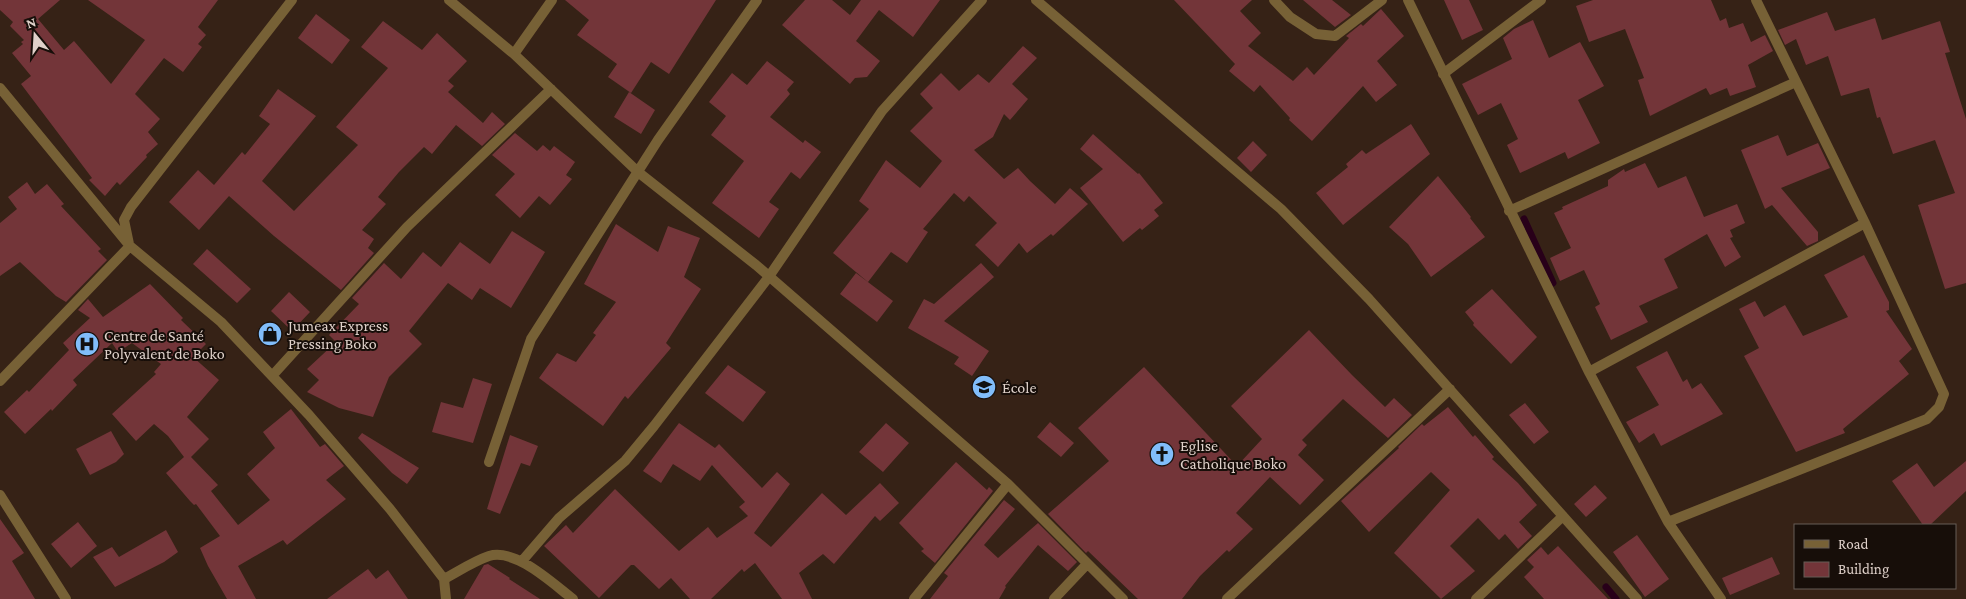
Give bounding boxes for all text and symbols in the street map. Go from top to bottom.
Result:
north arrow [10,10,60,60]
text: N [24,13,38,32]
place label: Jumeax Express Pressing Boko [286,317,388,353]
shop icon: Jumeax Express Pressing Boko [257,321,283,347]
place label: Centre de Santé Polyvalent de Boko [104,327,225,363]
hospital icon: Centre de Santé Polyvalent de Boko [74,331,100,357]
school or university icon: École [971,374,997,400]
place label: École [1002,379,1036,396]
place label: Eglise Catholique Boko [1180,437,1286,473]
church icon: Eglise Catholique Boko [1149,441,1175,467]
legend [1794,524,1956,589]
text: Road [1838,536,1869,552]
text: Building [1838,561,1889,578]

